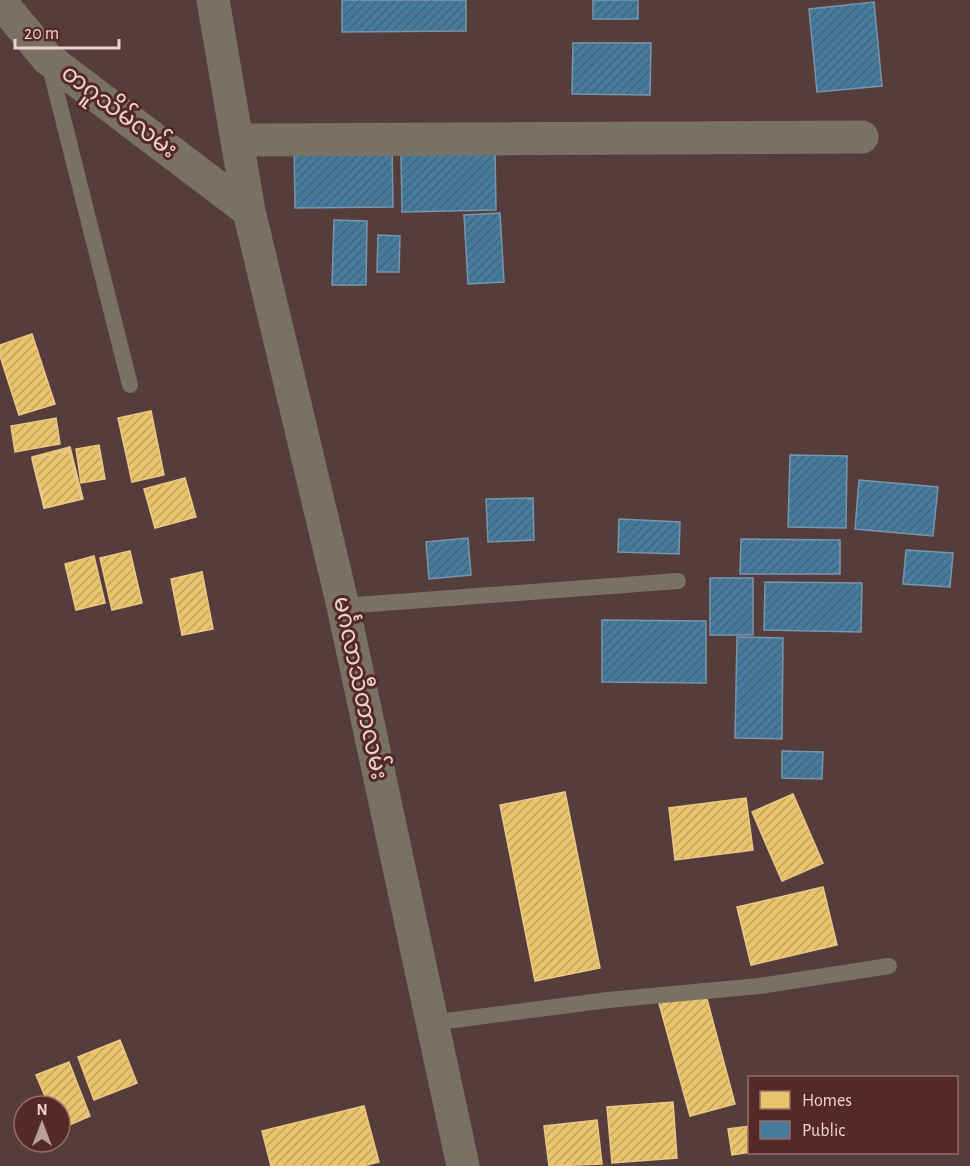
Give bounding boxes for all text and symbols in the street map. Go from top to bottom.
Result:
scale bar [15,12,118,50]
text: 20 m [24,25,59,43]
street label: တဂူသိမ်လမ်း [53,57,184,168]
street label: မင်္ဂလာသီတာလမ်း [329,593,396,782]
legend [748,1076,958,1154]
text: Homes [802,1092,852,1110]
north arrow [12,1094,72,1154]
text: N [36,1102,48,1118]
text: Public [802,1122,845,1140]

